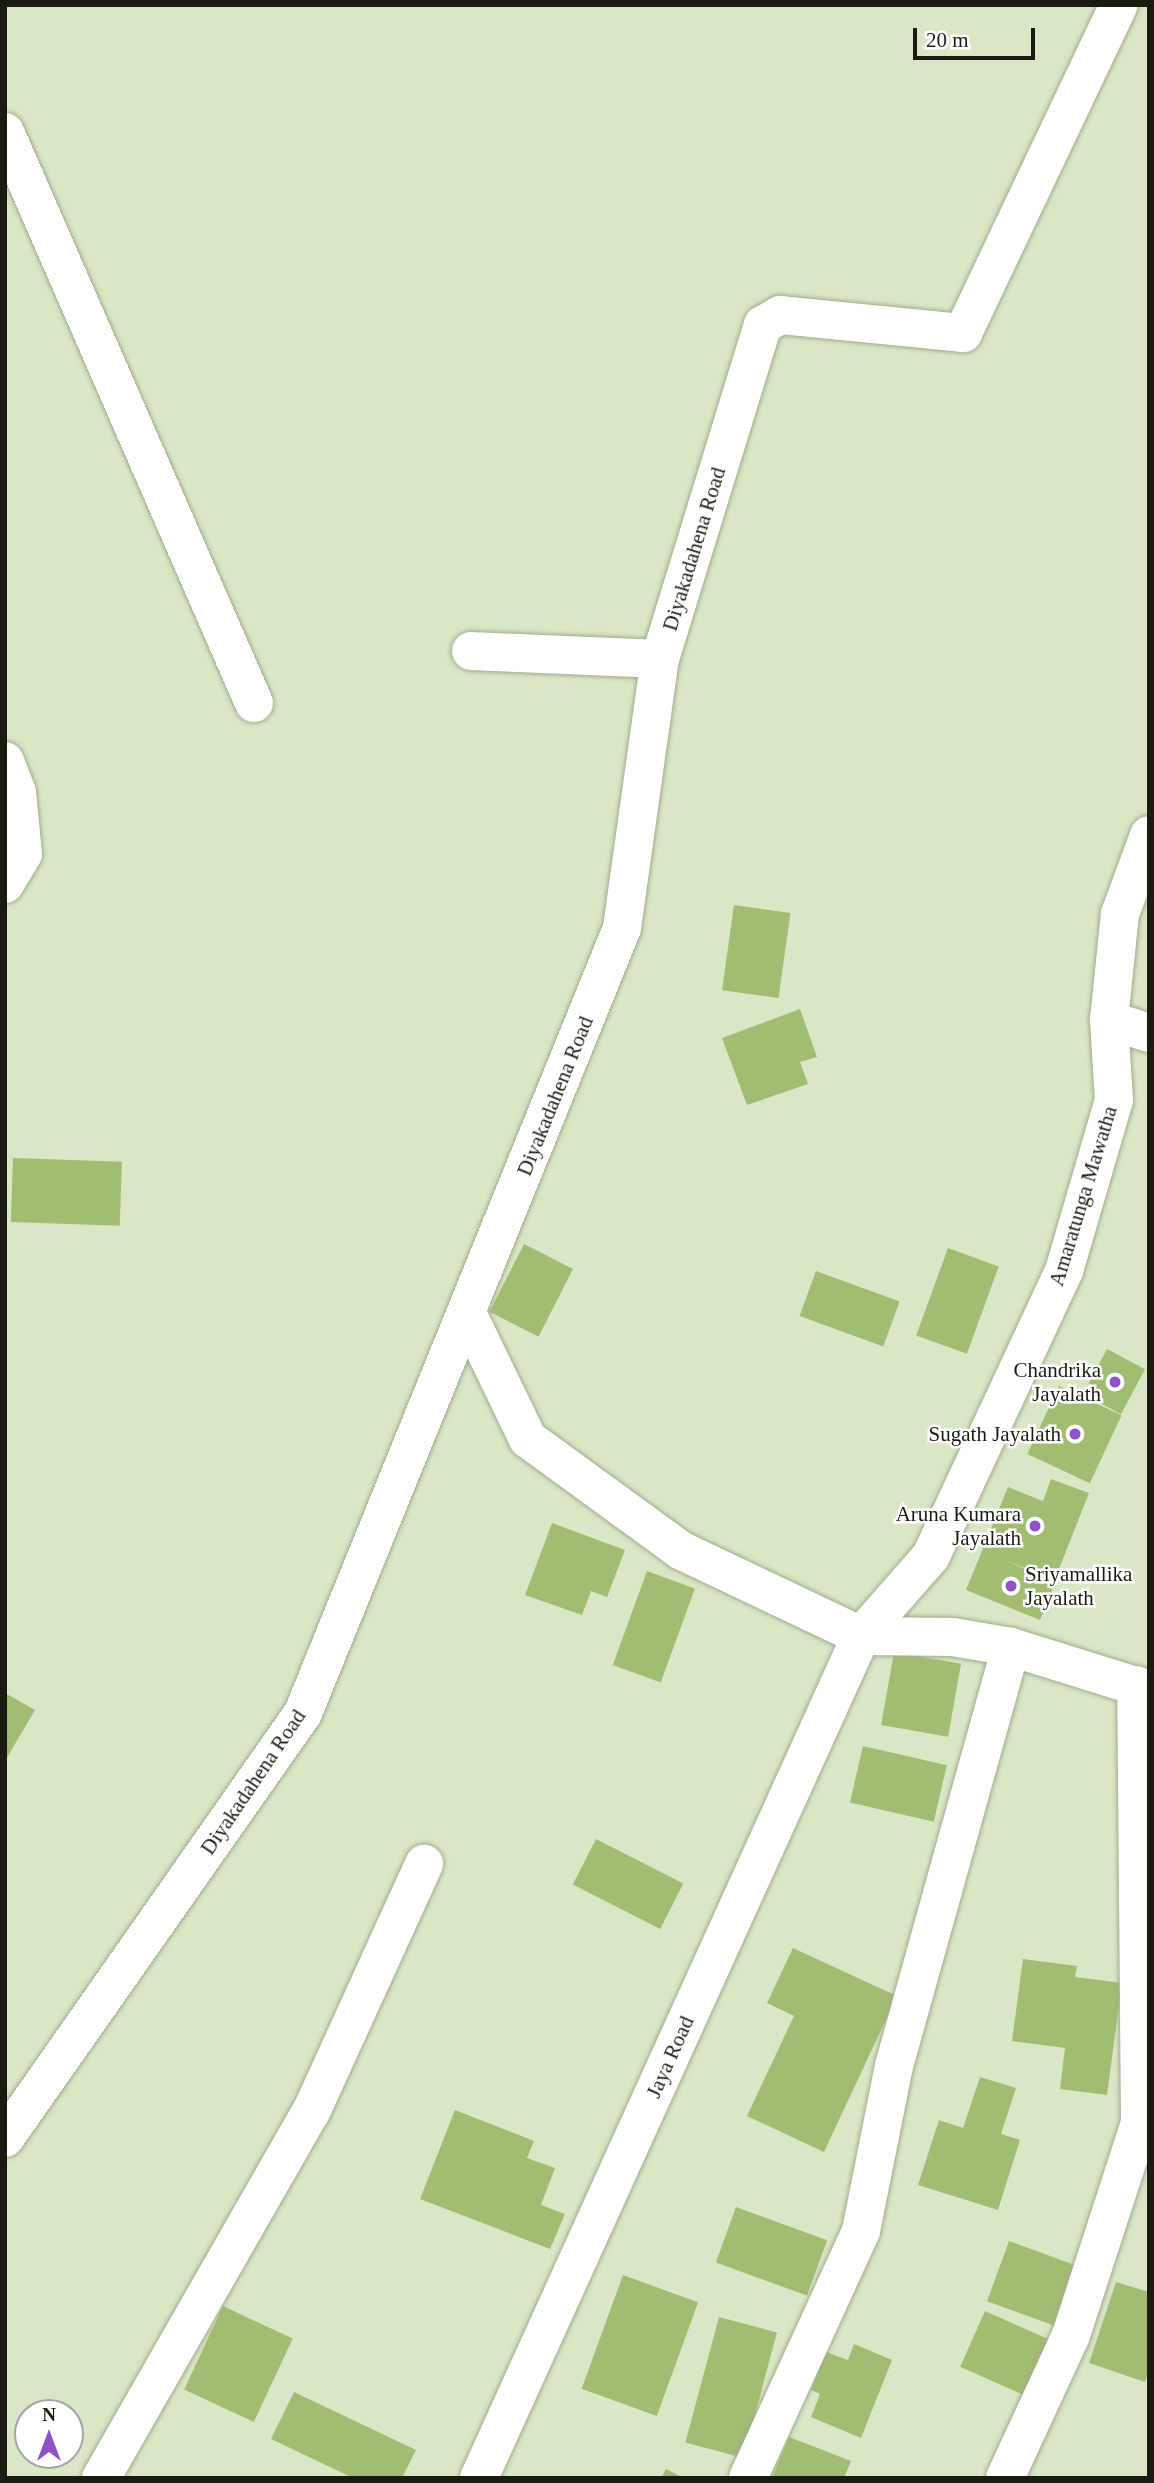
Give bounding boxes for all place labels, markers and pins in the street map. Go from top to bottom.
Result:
place label: Chandrika Jayalath [1014,1357,1101,1407]
marker: Chandrika Jayalath [1107,1374,1123,1390]
place label: Sugath Jayalath [929,1421,1061,1447]
marker: Sugath Jayalath [1067,1426,1083,1442]
place label: Aruna Kumara Jayalath [896,1501,1021,1551]
marker: Aruna Kumara Jayalath [1027,1518,1043,1534]
place label: Sriyamallika Jayalath [1025,1561,1132,1611]
marker: Sriyamallika Jayalath [1003,1578,1019,1594]

